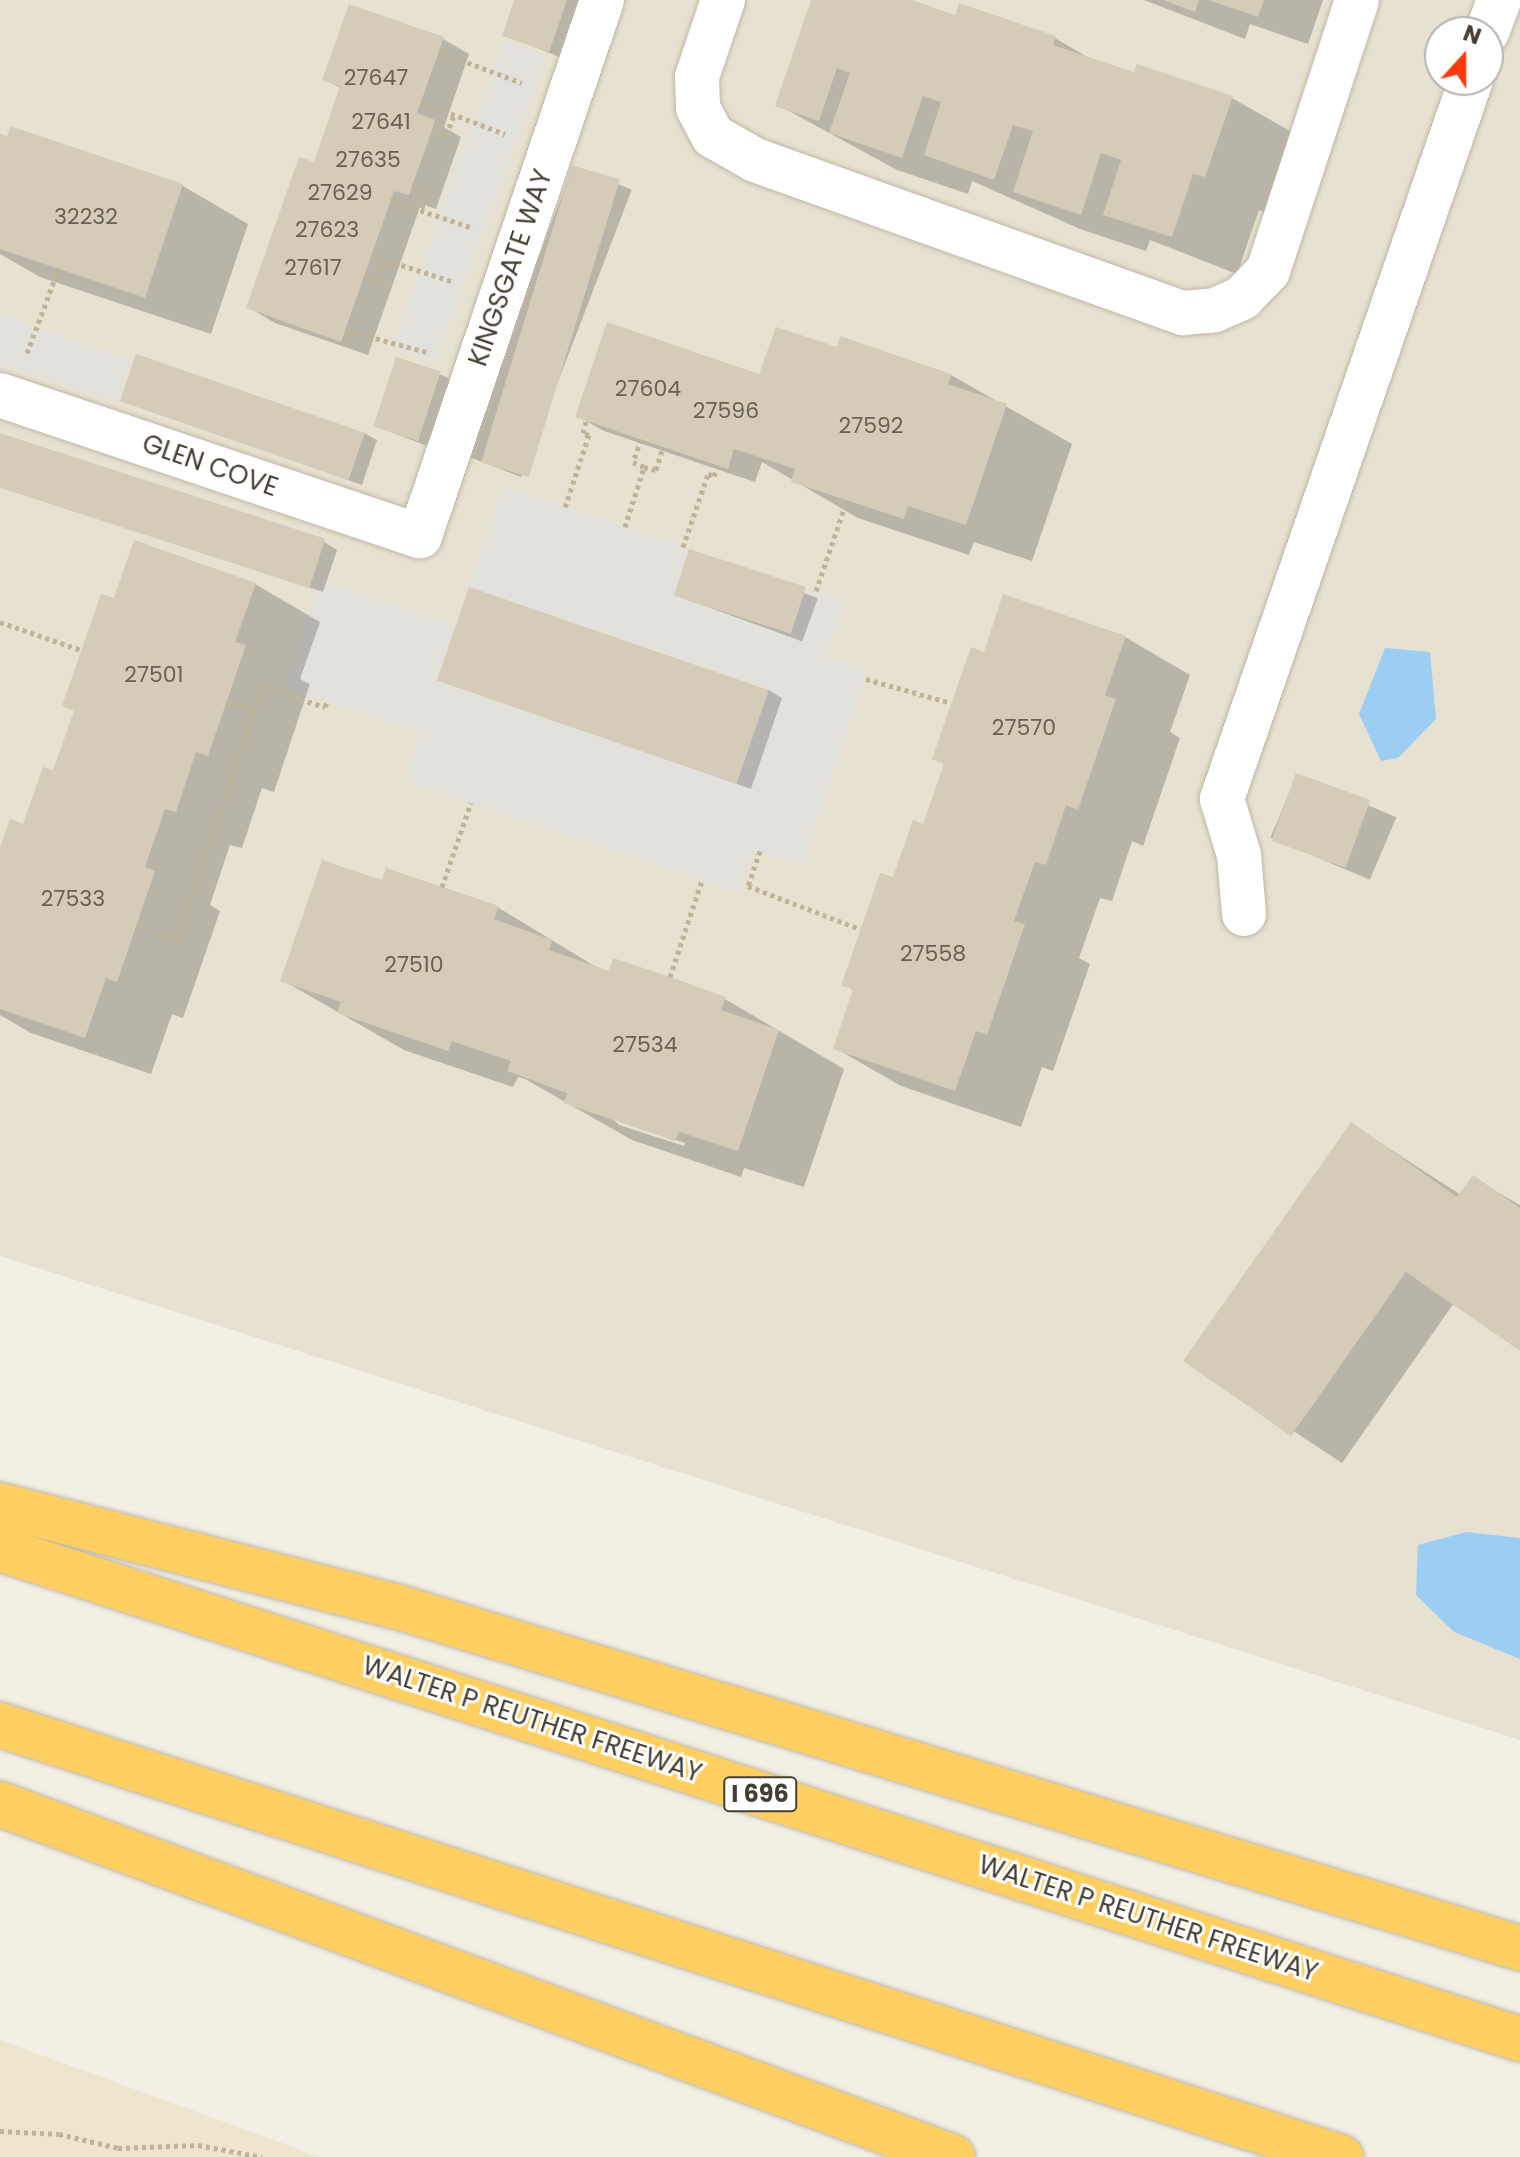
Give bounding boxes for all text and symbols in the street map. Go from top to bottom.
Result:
north arrow [1424,16,1504,96]
text: N [1459,18,1485,52]
house number: 27647 [344,65,408,91]
house number: 27641 [351,109,411,135]
house number: 27635 [335,147,401,173]
street label: KINGSGATE WAY [463,166,559,370]
house number: 27629 [307,180,373,206]
house number: 32232 [54,204,118,230]
house number: 27623 [295,217,359,243]
house number: 27617 [284,255,342,281]
house number: 27604 [615,376,681,402]
house number: 27596 [693,398,759,424]
house number: 27592 [839,413,903,439]
street label: GLEN COVE [138,428,282,504]
house number: 27501 [124,662,184,688]
house number: 27570 [992,715,1056,741]
house number: 27533 [41,886,105,912]
house number: 27558 [900,941,966,967]
house number: 27510 [384,952,444,978]
house number: 27534 [612,1032,678,1058]
street label: WALTER P REUTHER FREEWAY [358,1650,706,1790]
road number: I 696 [722,1774,798,1814]
street label: WALTER P REUTHER FREEWAY [974,1849,1322,1989]

